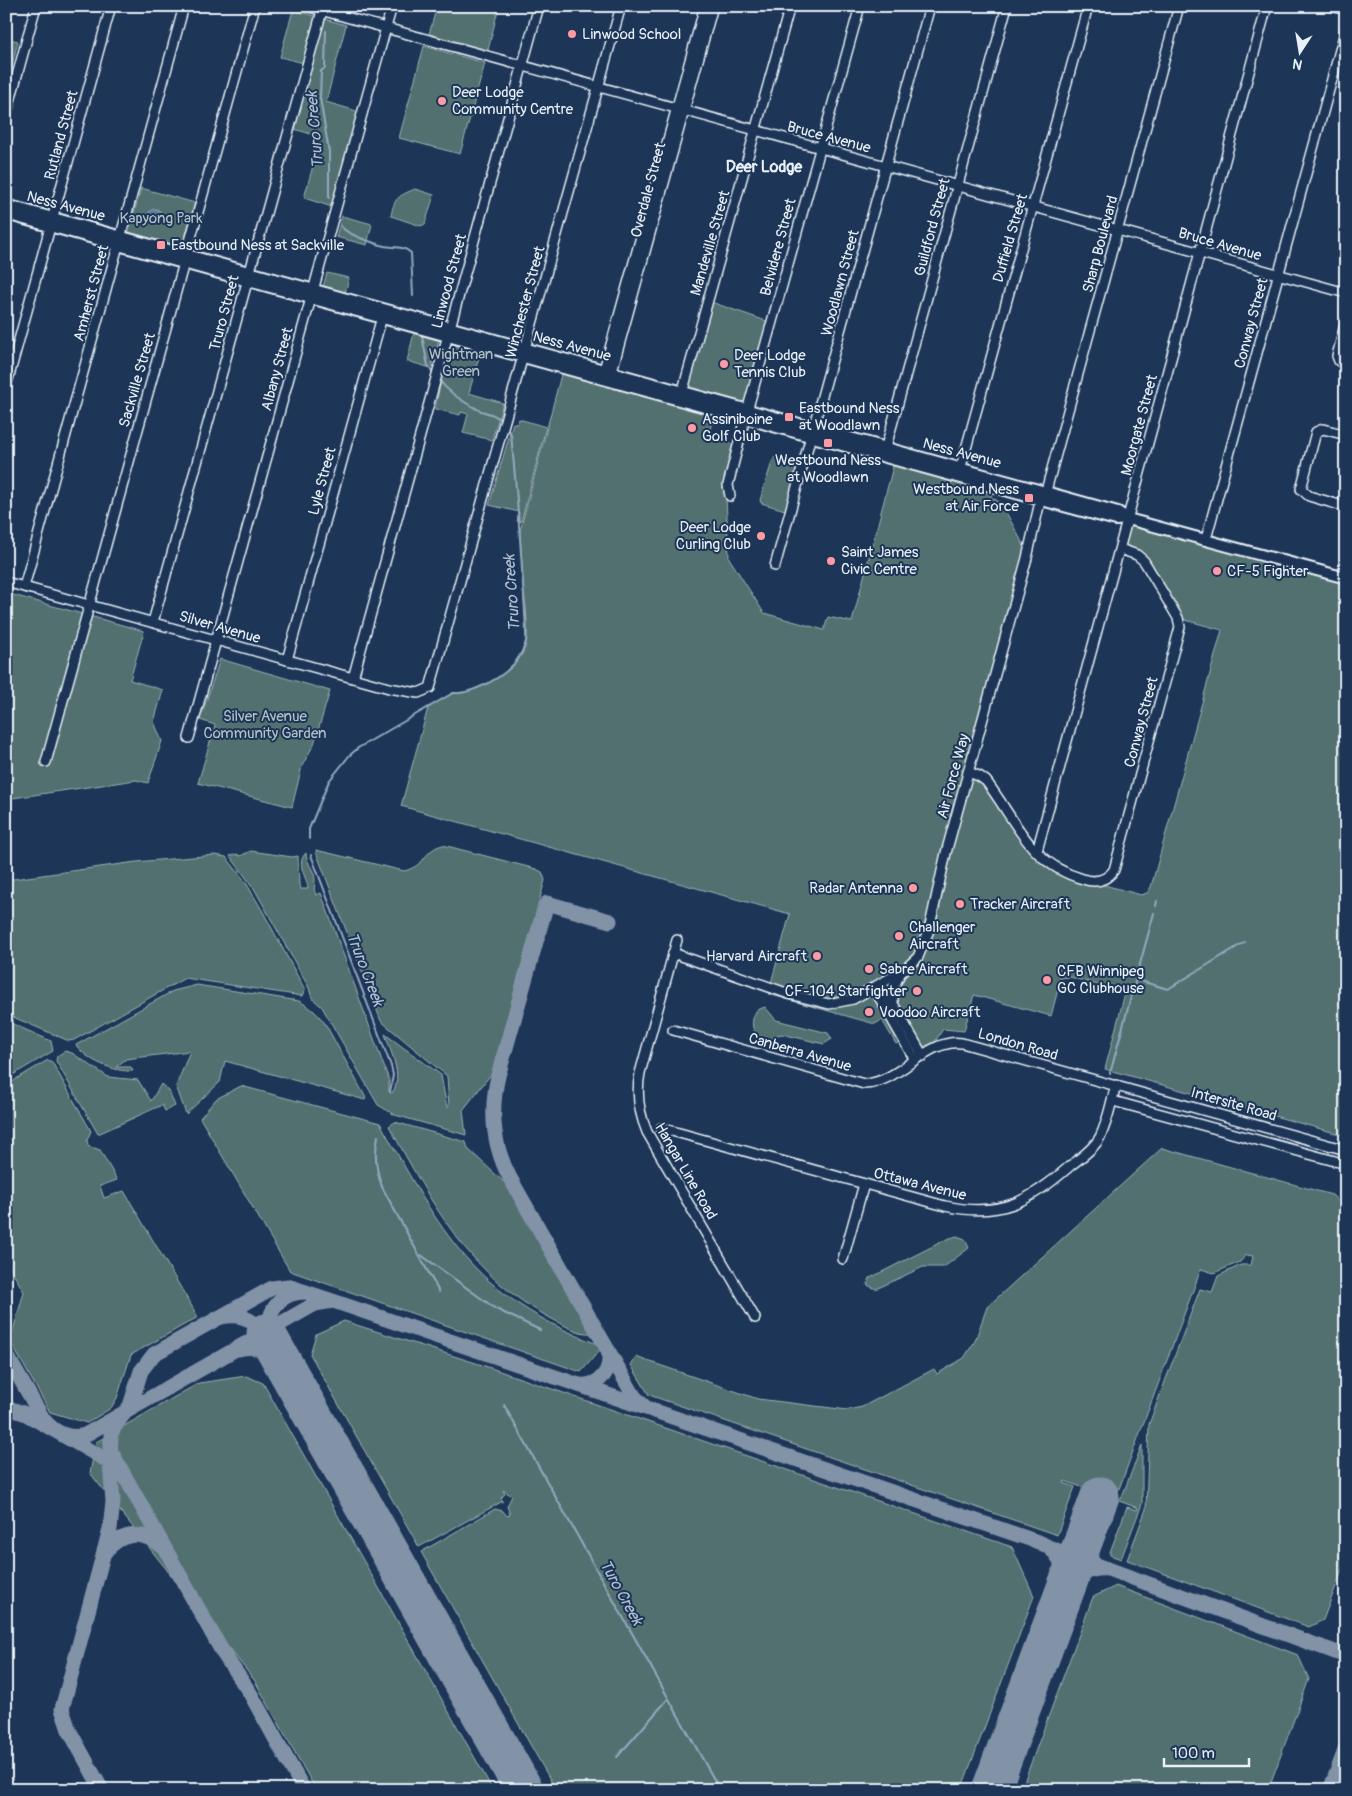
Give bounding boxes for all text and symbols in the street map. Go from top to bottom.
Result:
place label: Linwood School [582,25,681,44]
marker: Linwood School [566,28,578,40]
north arrow [1274,28,1324,78]
text: N [1291,55,1304,74]
place label: Deer Lodge Community Centre [452,83,574,119]
street label: Rutland Street [40,87,83,182]
water label: Truro Creek [302,89,328,169]
marker: Deer Lodge Community Centre [436,95,448,107]
street label: Bruce Avenue [785,117,873,158]
street label: Overdale Street [627,139,671,240]
district label: Deer Lodge [726,157,803,177]
street label: Guildford Street [910,175,955,278]
street label: Ness Avenue [25,187,108,226]
street label: Mandeville Street [686,187,735,298]
street label: Duffield Street [989,191,1032,285]
street label: Sharp Boulevard [1078,194,1123,295]
street label: Belvidere Street [756,195,801,298]
park label: Kapyong Park [120,209,203,228]
street label: Bruce Avenue [1176,224,1264,266]
street label: Woodlawn Street [817,227,864,338]
street label: Linwood Street [428,231,471,330]
place label: Eastbound Ness at Sackville [171,236,345,255]
marker: Eastbound Ness at Sackville [155,239,167,251]
street label: Amherst Street [69,242,114,344]
street label: Winchester Street [501,243,550,360]
street label: Truro Street [205,272,244,353]
street label: Conway Street [1230,275,1273,371]
street label: Albany Street [257,324,298,413]
street label: Ness Avenue [531,327,614,366]
street label: Sackville Street [115,330,160,430]
park label: Wightman Green [429,345,493,381]
place label: Deer Lodge Tennis Club [734,346,806,382]
marker: Deer Lodge Tennis Club [718,358,730,370]
street label: Moorgate Street [1117,372,1162,478]
place label: Eastbound Ness at Woodlawn [799,399,900,435]
place label: Assiniboine Golf Club [702,410,773,446]
marker: Eastbound Ness at Woodlawn [783,411,795,423]
marker: Assiniboine Golf Club [686,422,698,434]
street label: Ness Avenue [921,434,1004,473]
marker: Westbound Ness at Woodlawn [822,437,834,449]
street label: Lyle Street [304,444,341,517]
place label: Westbound Ness at Woodlawn [775,451,881,487]
place label: Westbound Ness at Air Force [913,480,1020,516]
marker: Westbound Ness at Air Force [1023,492,1035,504]
place label: Deer Lodge Curling Club [676,518,752,554]
marker: Deer Lodge Curling Club [755,530,767,542]
place label: Saint James Civic Centre [841,543,919,579]
water label: Truro Creek [499,552,525,632]
marker: Saint James Civic Centre [825,555,837,567]
place label: CF-5 Fighter [1227,562,1309,581]
marker: CF-5 Fighter [1211,565,1223,577]
street label: Silver Avenue [177,607,263,648]
street label: Conway Street [1120,674,1163,770]
park label: Silver Avenue Community Garden [204,707,326,743]
street label: Air Force Way [933,731,974,821]
place label: Radar Antenna [809,879,903,898]
marker: Radar Antenna [907,882,919,894]
place label: Tracker Aircraft [970,895,1071,914]
marker: Tracker Aircraft [954,898,966,910]
place label: Challenger Aircraft [909,918,976,954]
water label: Truro Creek [342,930,389,1010]
marker: Challenger Aircraft [893,930,905,942]
place label: Harvard Aircraft [706,947,808,966]
marker: Harvard Aircraft [811,950,823,962]
place label: Sabre Aircraft [879,960,969,979]
place label: CFB Winnipeg GC Clubhouse [1057,962,1145,998]
marker: Sabre Aircraft [863,963,875,975]
marker: CFB Winnipeg GC Clubhouse [1041,974,1053,986]
place label: CF-104 Starfighter [785,982,908,1001]
marker: CF-104 Starfighter [911,985,923,997]
place label: Voodoo Aircraft [879,1003,981,1022]
marker: Voodoo Aircraft [863,1006,875,1018]
street label: London Road [976,1024,1060,1065]
street label: Canberra Avenue [746,1029,854,1076]
street label: Intersite Road [1189,1083,1279,1126]
street label: Hangar Line Road [650,1119,721,1223]
street label: Ottawa Avenue [871,1164,969,1205]
water label: Turo Creek [595,1556,648,1630]
scale bar [1164,1736,1250,1768]
text: 100 m [1172,1744,1215,1763]

